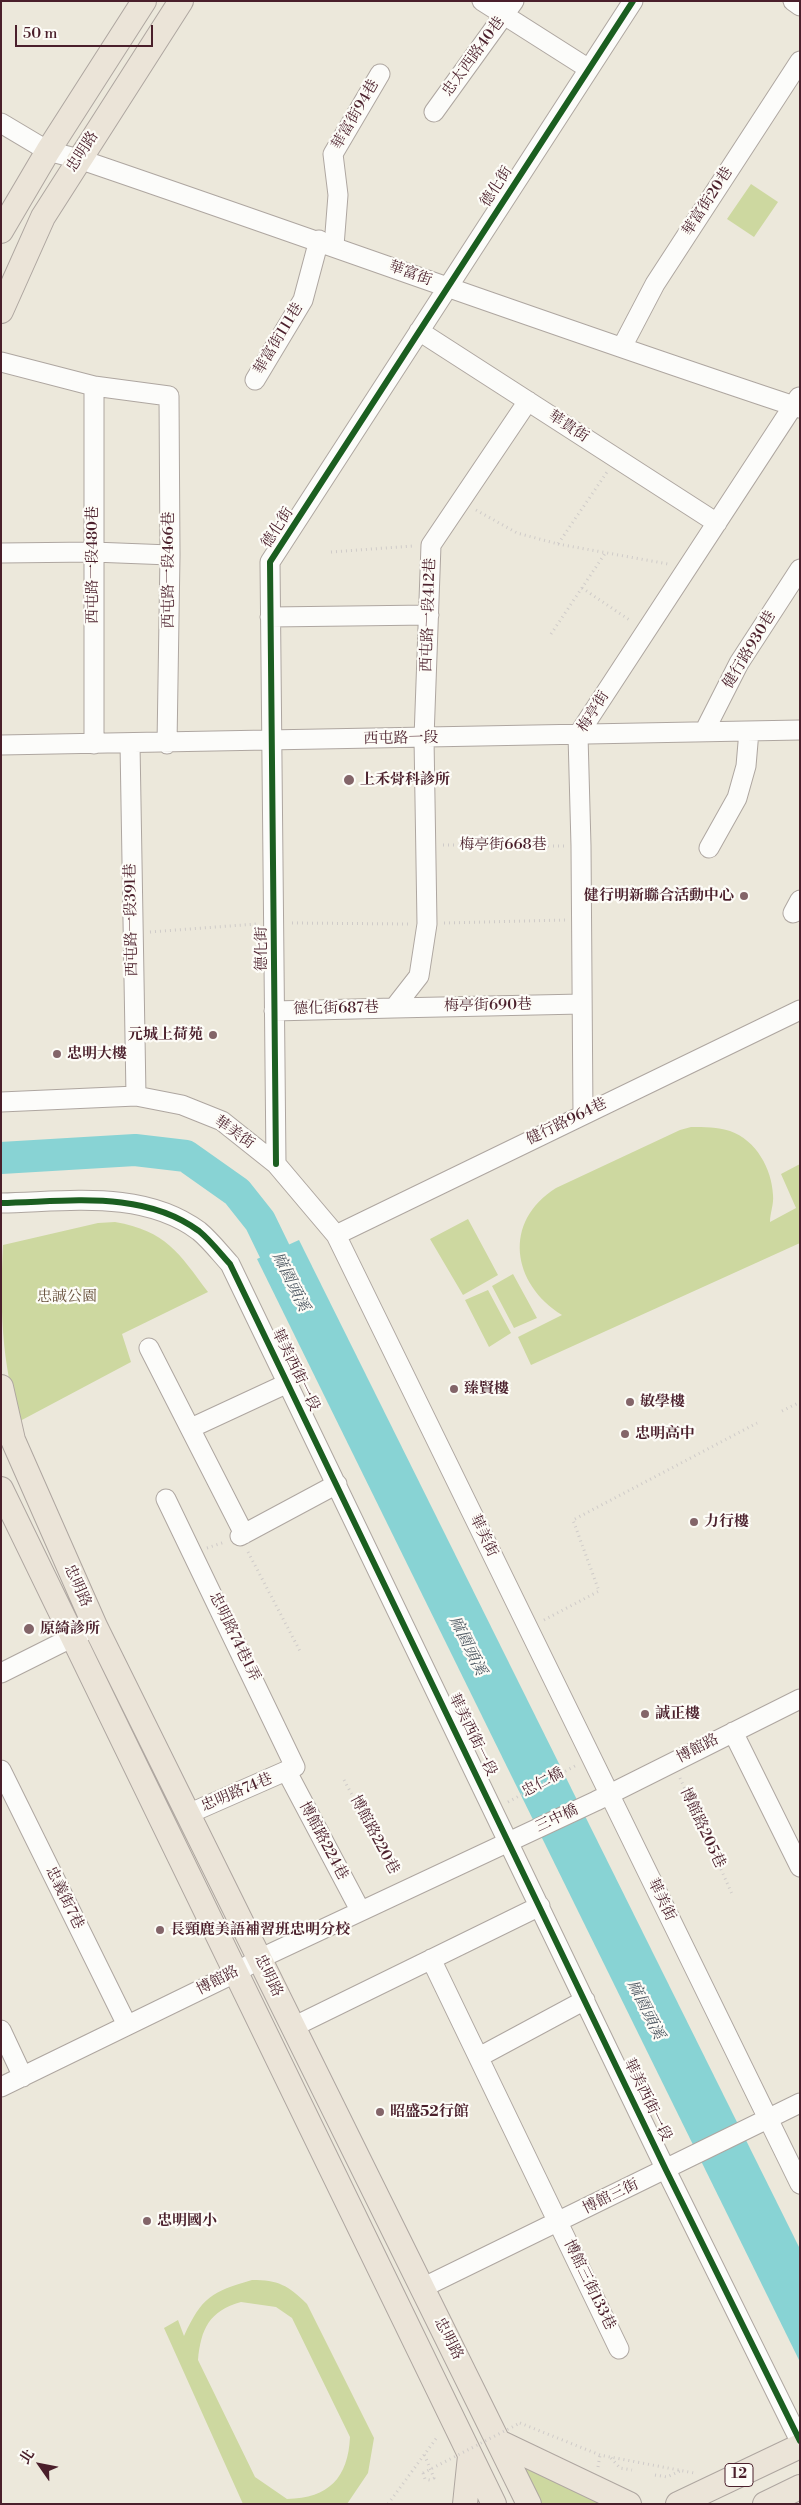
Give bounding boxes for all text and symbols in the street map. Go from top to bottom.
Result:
street label: 忠太西路40巷 [439,14,509,100]
scale bar [18,15,155,47]
text: 50 m [23,24,57,43]
street label: 華富街94巷 [329,77,383,153]
street label: 忠明路 [63,128,103,176]
street label: 德化街 [477,163,517,211]
street label: 華富街20巷 [679,164,737,240]
street label: 華富街 [386,258,434,290]
street label: 華富街111巷 [251,300,307,378]
street label: 華貴街 [544,407,592,447]
street label: 德化街 [258,504,298,552]
street label: 西屯路一段480巷 [84,506,102,624]
street label: 西屯路一段466巷 [160,511,178,629]
street label: 西屯路一段412巷 [418,558,440,672]
street label: 健行路930巷 [720,608,780,692]
street label: 梅亭街 [574,688,614,736]
street label: 西屯路一段 [363,729,439,749]
place label: 上禾骨科診所 [360,771,450,789]
marker: 上禾骨科診所 [342,773,356,787]
street label: 梅亭街668巷 [459,836,547,854]
street label: 西屯路一段391巷 [122,863,142,977]
place label: 健行明新聯合活動中心 [584,887,734,905]
marker: 健行明新聯合活動中心 [738,890,750,902]
street label: 德化街 [253,927,271,971]
street label: 梅亭街690巷 [444,996,532,1016]
street label: 德化街687巷 [293,999,379,1019]
place label: 元城上荷苑 [128,1026,203,1044]
marker: 元城上荷苑 [207,1029,219,1041]
place label: 忠明大樓 [67,1045,127,1063]
marker: 忠明大樓 [51,1048,63,1060]
street label: 健行路964巷 [524,1095,610,1149]
street label: 華美街 [210,1113,258,1153]
water label: 麻園頭溪 [267,1249,313,1315]
park label: 忠誠公園 [37,1288,97,1306]
street label: 華美西街一段 [267,1326,323,1414]
place label: 臻賢樓 [464,1380,509,1398]
marker: 臻賢樓 [448,1383,460,1395]
place label: 敏學樓 [640,1393,685,1411]
marker: 敏學樓 [624,1396,636,1408]
place label: 忠明高中 [635,1425,695,1443]
marker: 忠明高中 [619,1428,631,1440]
street label: 華美街 [465,1512,501,1560]
place label: 力行樓 [704,1513,749,1531]
marker: 力行樓 [688,1516,700,1528]
street label: 忠明路 [60,1562,94,1610]
street label: 忠明路74巷1弄 [205,1589,263,1685]
water label: 麻園頭溪 [444,1613,490,1679]
place label: 原綺診所 [40,1620,100,1638]
marker: 原綺診所 [22,1622,36,1636]
street label: 華美西街一段 [444,1691,500,1779]
place label: 誠正樓 [655,1705,700,1723]
marker: 誠正樓 [639,1708,651,1720]
street label: 博館路 [674,1731,722,1767]
street label: 忠仁橋 [519,1764,567,1802]
street label: 忠明路74巷 [199,1770,275,1816]
street label: 博館路205巷 [676,1785,728,1871]
street label: 博館路220巷 [346,1792,402,1878]
street label: 博館路224巷 [295,1799,351,1883]
street label: 三中橋 [533,1801,581,1837]
street label: 忠義街7巷 [41,1864,87,1932]
street label: 華美街 [643,1876,679,1924]
place label: 長頸鹿美語補習班忠明分校 [170,1921,350,1939]
marker: 長頸鹿美語補習班忠明分校 [154,1924,166,1936]
street label: 忠明路 [250,1952,286,2000]
street label: 博館路 [194,1963,242,1999]
water label: 麻園頭溪 [622,1977,668,2043]
street label: 華美西街一段 [619,2056,675,2144]
place label: 昭盛52行館 [390,2103,469,2121]
marker: 昭盛52行館 [374,2106,386,2118]
street label: 博館三街 [580,2176,642,2218]
place label: 忠明國小 [157,2212,217,2230]
marker: 忠明國小 [141,2215,153,2227]
street label: 博館三街133巷 [559,2237,619,2333]
street label: 忠明路 [430,2315,466,2363]
north arrow [15,2440,65,2490]
text: 北 [16,2446,39,2468]
road number: 12 [725,2464,753,2486]

